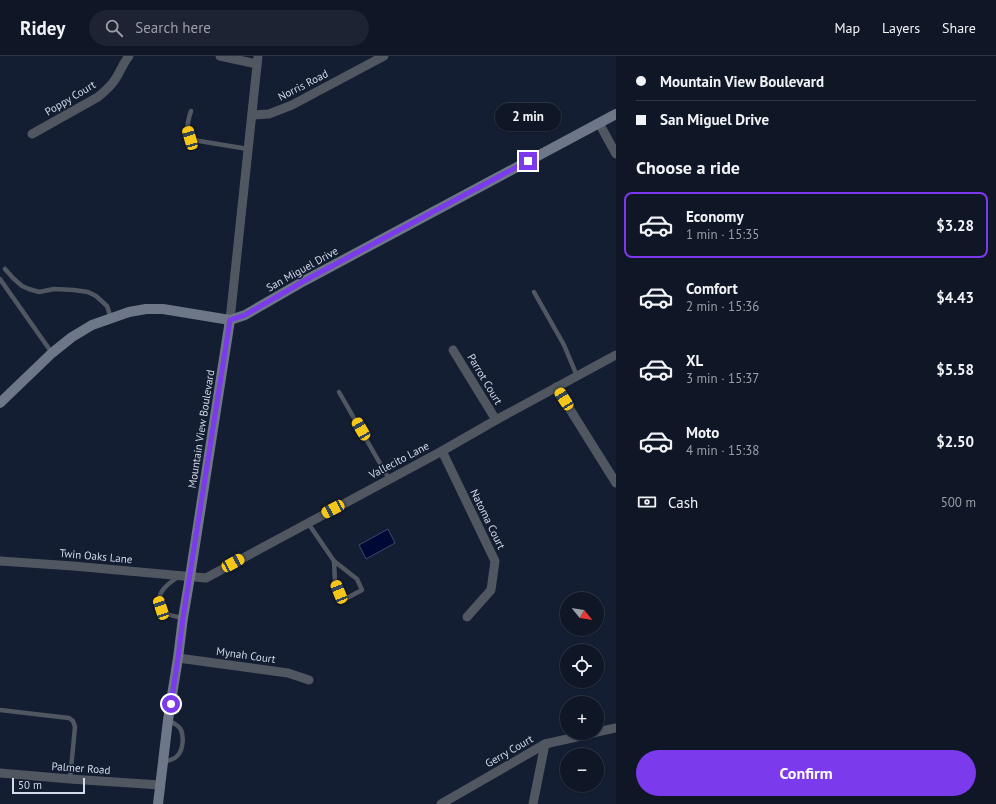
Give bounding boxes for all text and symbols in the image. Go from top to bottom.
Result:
search box [89,10,369,46]
text: Ridey [20,16,65,40]
icon: search [103,17,125,39]
text: Search here [135,18,211,37]
text: Map [834,19,860,37]
text: Layers [882,19,920,37]
text: Share [942,19,976,37]
street label: Norris Road [276,66,331,104]
text: Mountain View Boulevard [660,72,824,91]
street label: Poppy Court [42,77,98,119]
callout: 2 min [495,103,561,131]
text: 2 min [512,108,544,125]
text: San Miguel Drive [660,110,769,129]
car [181,125,199,151]
route end [519,152,537,170]
text: Choose a ride [636,156,740,179]
icon: car [638,207,674,243]
text: Economy [686,207,744,226]
text: $3.28 [936,216,974,235]
text: 1 min · 15:35 [686,226,759,243]
street label: San Miguel Drive [264,243,341,295]
icon: car [638,279,674,315]
text: Comfort [686,279,738,298]
text: $4.43 [936,288,974,307]
text: 2 min · 15:36 [686,298,759,315]
street label: Parrot Court [464,351,506,407]
icon: car [638,351,674,387]
text: XL [686,351,703,370]
text: $5.58 [936,360,974,379]
street label: Mountain View Boulevard [185,369,217,489]
text: 3 min · 15:37 [686,370,759,387]
car [553,386,575,412]
car [350,416,372,442]
icon: car [638,423,674,459]
text: Moto [686,423,719,442]
text: $2.50 [936,432,974,451]
street label: Vallecito Lane [366,438,432,482]
text: 4 min · 15:38 [686,442,759,459]
street label: Natoma Court [467,487,509,552]
icon: cash [636,491,658,513]
text: Cash [668,493,698,512]
text: 500 m [941,494,976,511]
car [320,498,346,520]
street label: Twin Oaks Lane [59,546,133,566]
car [220,552,246,574]
car [329,579,349,605]
north arrow [560,592,604,636]
map controls [560,592,604,792]
car [152,595,170,621]
street label: Mynah Court [215,644,277,666]
button: locate [560,644,604,688]
route start [162,695,180,713]
button: + [560,696,604,740]
street label: Gerry Court [483,732,536,770]
button: − [560,748,604,792]
button: Confirm [636,750,976,796]
street label: Palmer Road [51,759,111,777]
scale bar [12,776,85,795]
text: 50 m [18,778,42,792]

